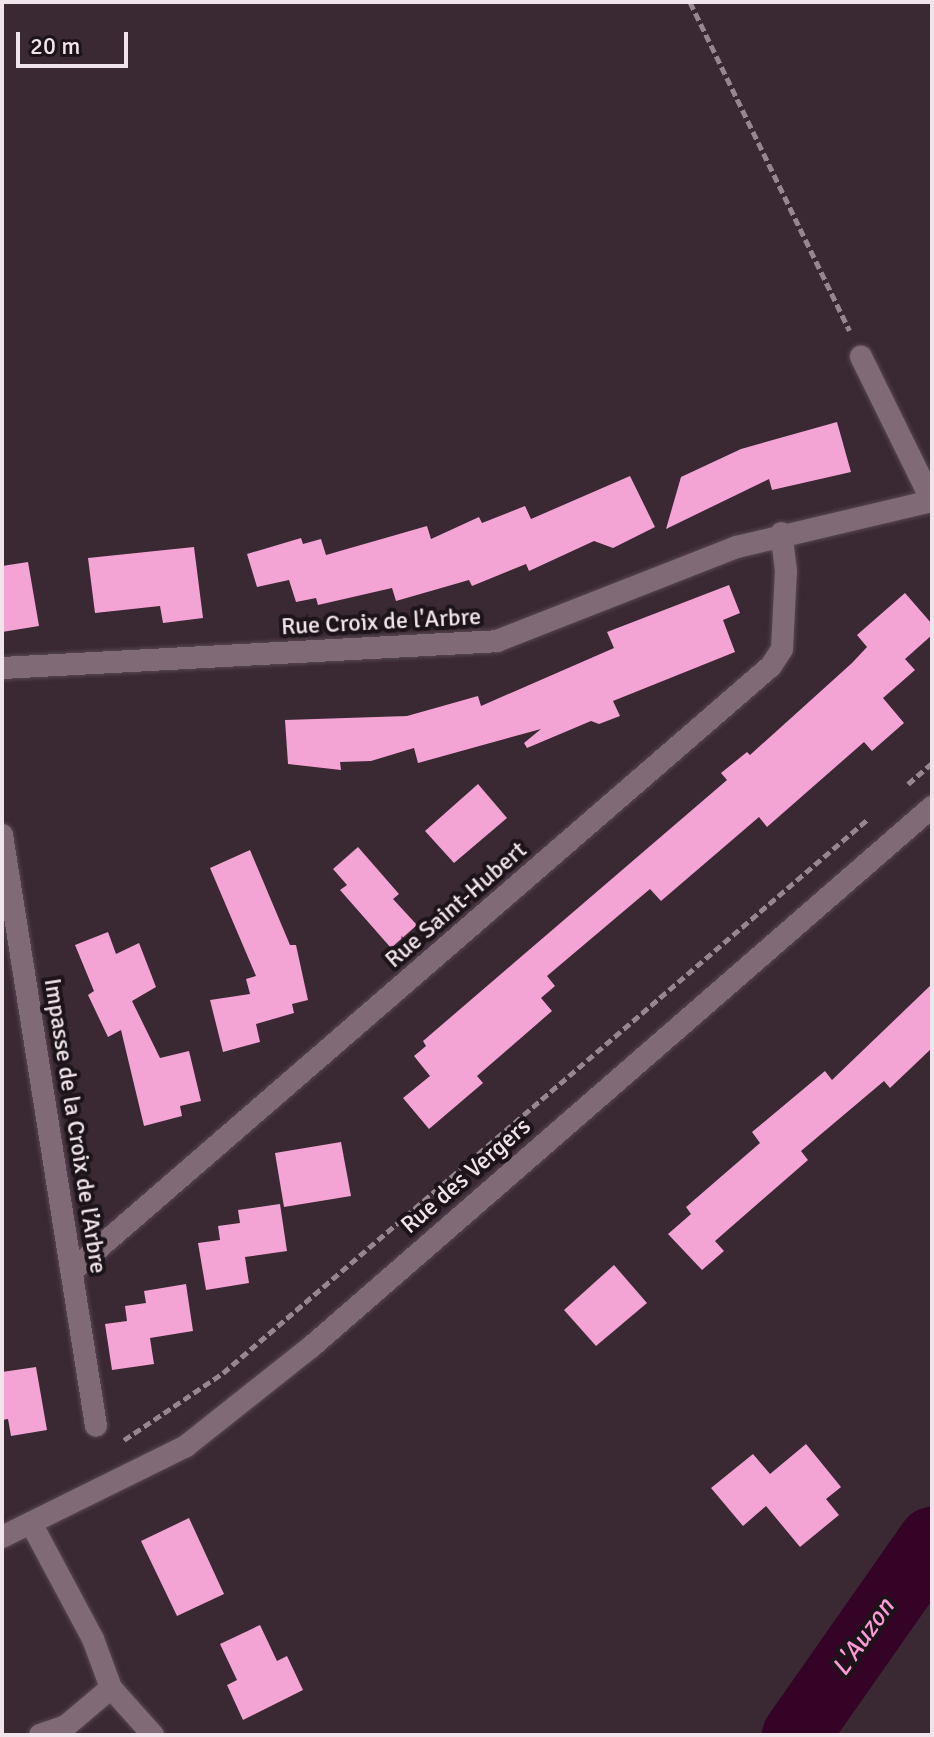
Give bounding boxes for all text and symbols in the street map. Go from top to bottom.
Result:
scale bar [20,16,132,66]
text: 20 m [30,31,80,61]
street label: Rue Croix de l'Arbre [280,602,482,642]
street label: Rue Saint-Hubert [379,836,533,974]
street label: Impasse de la Croix de l’Arbre [37,976,113,1276]
street label: Rue des Vergers [395,1112,537,1240]
water label: L'Auzon [826,1593,902,1683]

